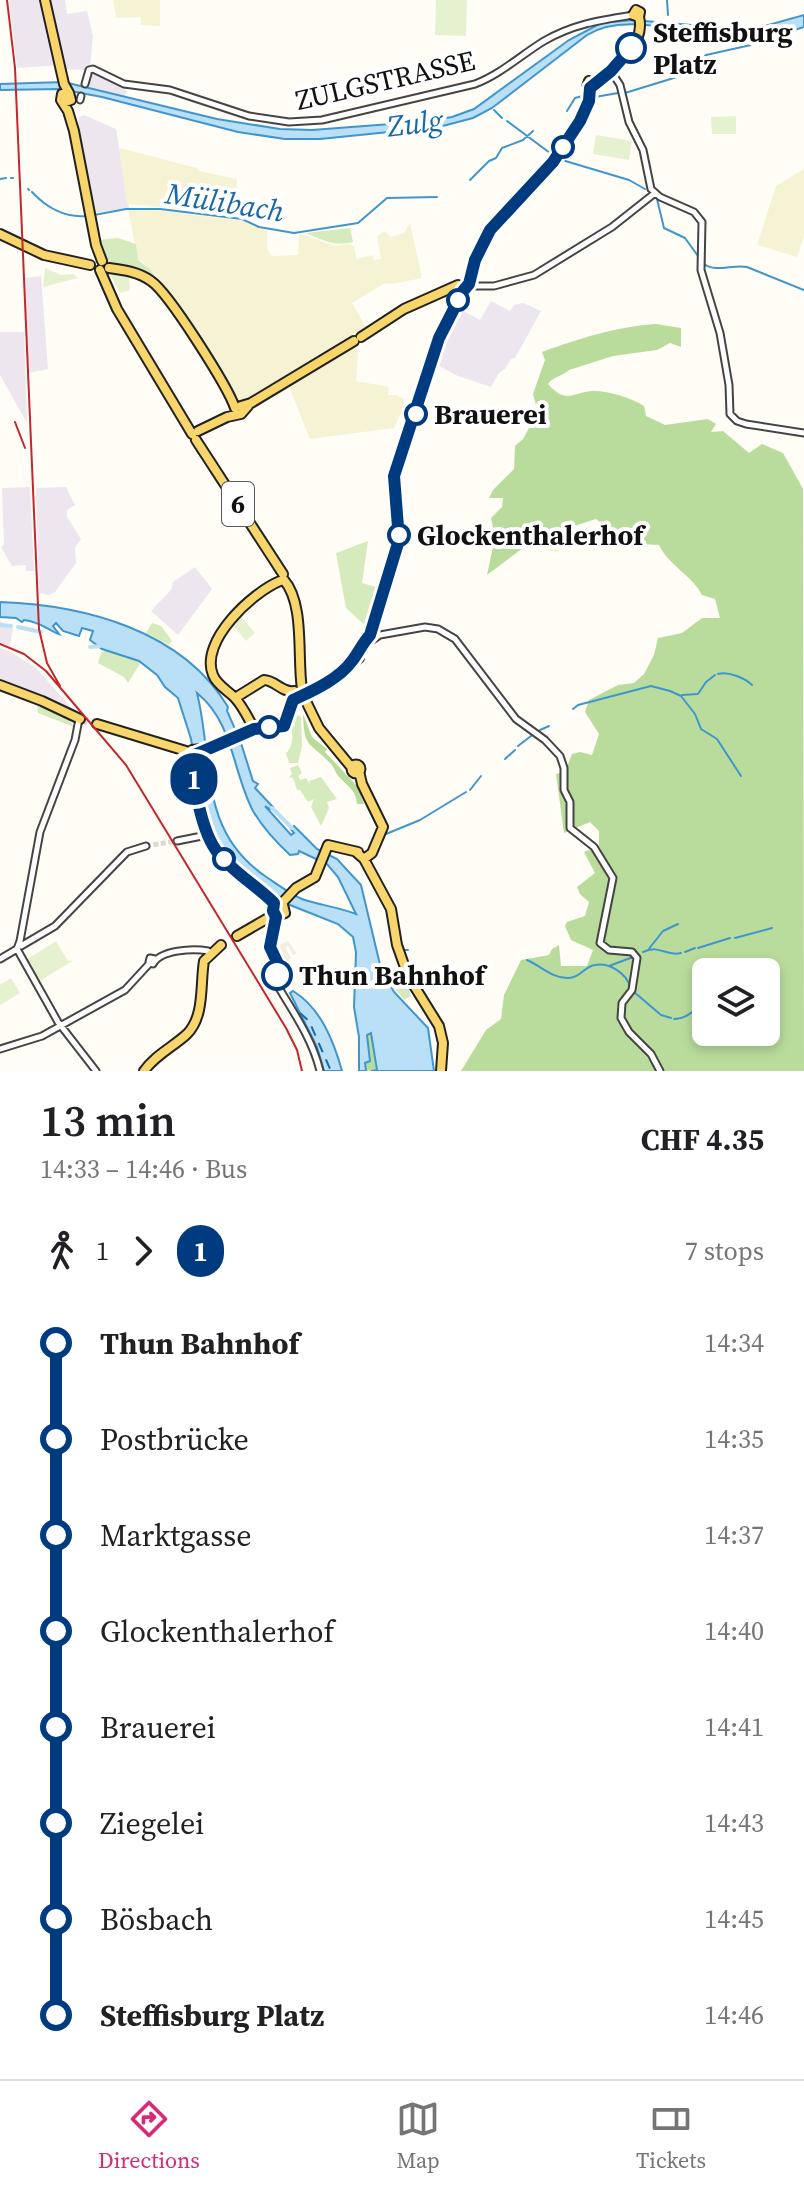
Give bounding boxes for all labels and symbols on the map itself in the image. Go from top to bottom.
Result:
place label: Steffisburg Platz [653,13,793,83]
marker: Steffisburg Platz [616,33,646,63]
street label: ZULGSTRASSE [292,41,478,119]
water label: Zulg [384,99,447,147]
unlabelled marker [552,136,574,158]
water label: Mülibach [162,172,287,232]
unlabelled marker [447,289,469,311]
place label: Brauerei [434,395,547,433]
marker: Brauerei [405,403,427,425]
road number: 6 [222,482,254,526]
place label: Glockenthalerhof [417,516,646,554]
marker: Glockenthalerhof [388,524,410,546]
unlabelled marker [258,716,280,738]
line badge: 1 [168,753,220,805]
unlabelled marker [213,848,235,870]
place label: Thun Bahnhof [299,956,488,994]
marker: Thun Bahnhof [262,960,292,990]

